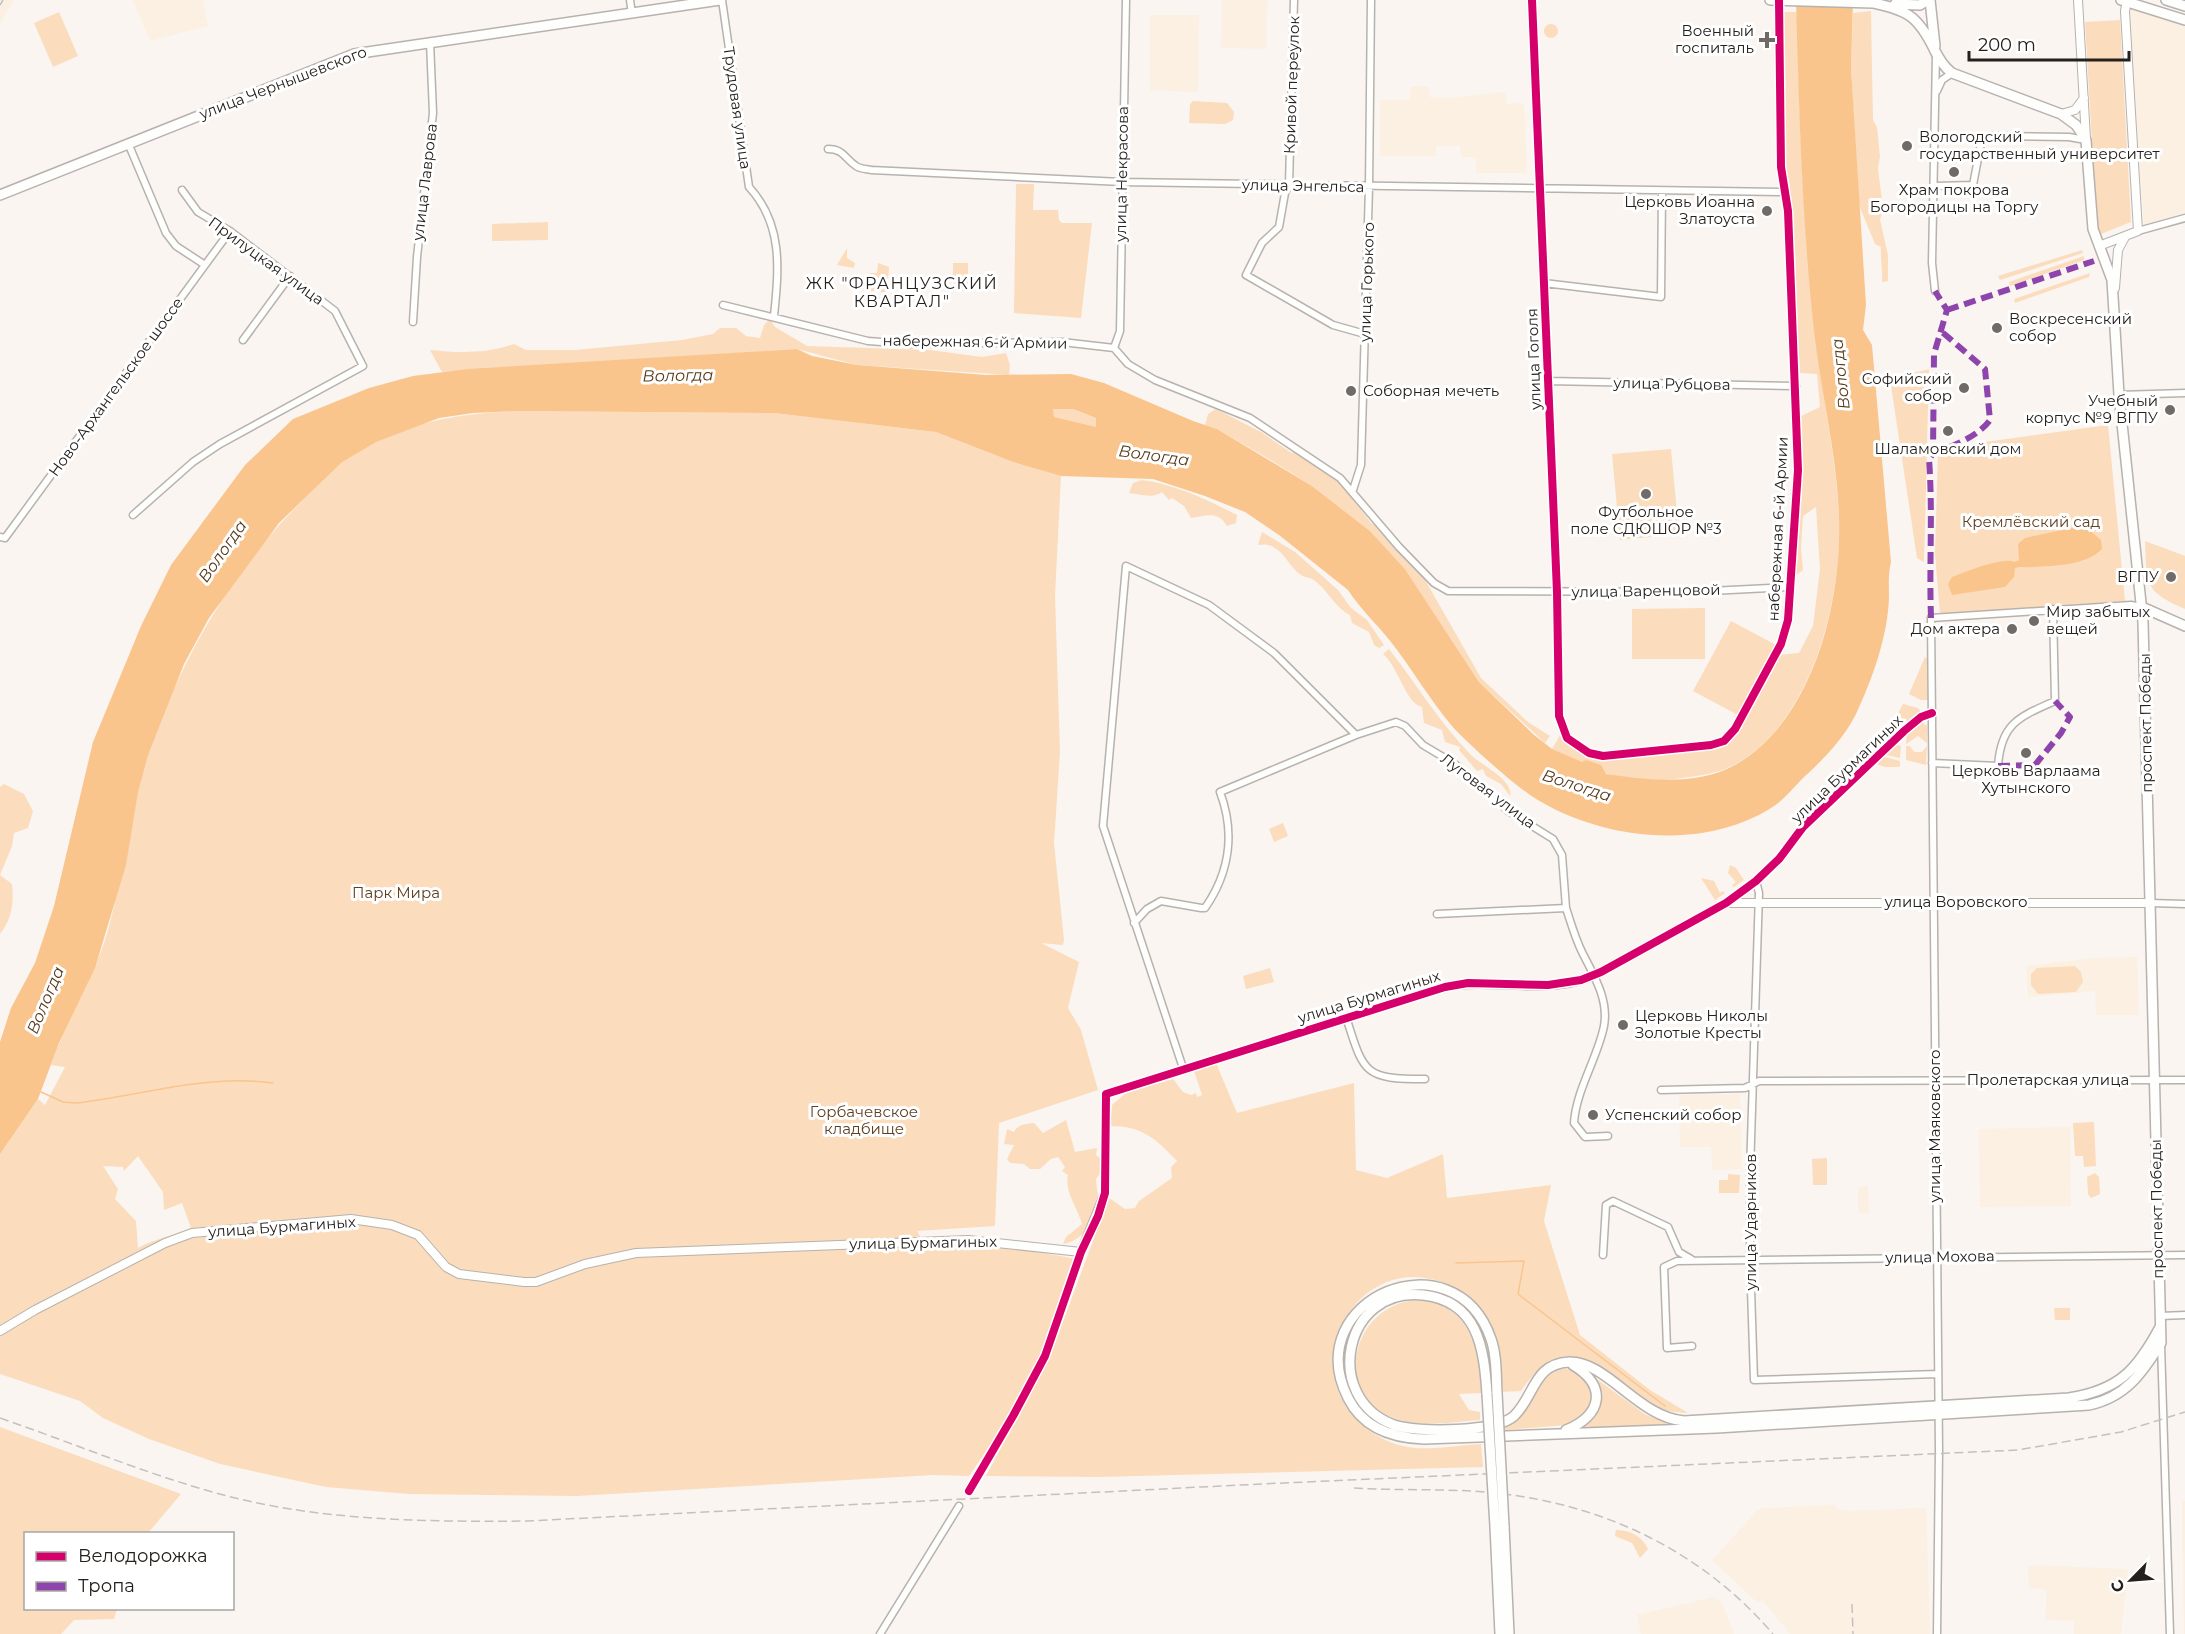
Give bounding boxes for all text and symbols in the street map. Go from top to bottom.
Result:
street label: Кривой переулок [1280,15,1303,154]
place label: Военный госпиталь [1675,21,1754,57]
scale bar [1969,24,2130,62]
marker: Военный госпиталь [1758,31,1776,49]
text: 200 m [1978,34,2036,56]
street label: улица Чернышевского [195,42,369,124]
street label: Трудовая улица [719,45,756,171]
street label: улица Некрасова [1111,106,1132,243]
street label: улица Лаврова [408,122,441,243]
place label: Вологодский государственный университет [1919,127,2160,163]
marker: Вологодский государственный университет [1900,139,1914,153]
marker: Храм покрова Богородицы на Торгу [1947,165,1961,179]
street label: улица Энгельса [1241,175,1364,196]
place label: Храм покрова Богородицы на Торгу [1870,180,2039,216]
place label: Церковь Иоанна Златоуста [1624,192,1755,228]
marker: Церковь Иоанна Златоуста [1760,204,1774,218]
street label: Прилуцкая улица [205,212,328,309]
street label: улица Горького [1355,222,1378,343]
district label: ЖК "ФРАНЦУЗСКИЙ КВАРТАЛ" [806,274,998,311]
street label: Ново-Архангельское шоссе [44,293,187,480]
street label: улица Гоголя [1522,308,1545,411]
place label: Воскресенский собор [2009,309,2132,345]
marker: Воскресенский собор [1990,321,2004,335]
street label: набережная 6-й Армии [882,330,1068,353]
water label: Вологда [1827,338,1854,410]
water label: Вологда [642,365,714,386]
place label: Софийский собор [1862,369,1952,405]
street label: улица Рубцова [1612,373,1731,394]
place label: Соборная мечеть [1363,381,1499,400]
marker: Софийский собор [1957,381,1971,395]
marker: Соборная мечеть [1344,384,1358,398]
place label: Учебный корпус №9 ВГПУ [2025,391,2159,427]
marker: Учебный корпус №9 ВГПУ [2163,403,2177,417]
marker: Шаламовский дом [1941,424,1955,438]
street label: набережная 6-й Армии [1763,436,1792,622]
place label: Шаламовский дом [1875,439,2021,458]
water label: Вологда [1117,441,1190,470]
marker: Футбольное поле СДЮШОР №3 [1639,487,1653,501]
place label: Футбольное поле СДЮШОР №3 [1570,502,1722,538]
park label: Кремлёвский сад [1962,512,2100,531]
water label: Вологда [194,517,251,586]
place label: ВГПУ [2117,567,2160,586]
marker: ВГПУ [2164,570,2178,584]
street label: улица Варенцовой [1570,580,1721,601]
place label: Мир забытых вещей [2046,602,2150,638]
marker: Мир забытых вещей [2027,614,2041,628]
place label: Дом актера [1911,619,2000,638]
marker: Дом актера [2005,622,2019,636]
street label: проспект Победы [2135,653,2156,793]
street label: улица Бурмагиных [1786,710,1907,828]
marker: Церковь Варлаама Хутынского [2019,746,2033,760]
street label: Луговая улица [1437,749,1540,833]
place label: Церковь Варлаама Хутынского [1951,761,2101,797]
water label: Вологда [1540,765,1614,805]
park label: Парк Мира [352,883,440,902]
street label: улица Воровского [1883,892,2028,911]
water label: Вологда [23,964,68,1037]
street label: улица Бурмагиных [1294,966,1442,1028]
place label: Церковь Николы Золотые Кресты [1635,1006,1768,1042]
marker: Церковь Николы Золотые Кресты [1616,1018,1630,1032]
street label: улица Маяковского [1925,1050,1944,1203]
street label: Пролетарская улица [1967,1070,2129,1089]
park label: Горбачевское кладбище [810,1102,918,1138]
place label: Успенский собор [1605,1105,1742,1124]
marker: Успенский собор [1586,1108,1600,1122]
street label: проспект Победы [2146,1139,2167,1279]
street label: улица Ударников [1741,1154,1760,1291]
street label: улица Бурмагиных [207,1212,357,1241]
street label: улица Бурмагиных [848,1232,997,1253]
street label: улица Мохова [1884,1246,1995,1267]
legend [24,1532,234,1610]
text: Велодорожка [78,1545,207,1567]
north arrow [2101,1550,2161,1610]
text: Тропа [78,1575,135,1597]
text: С [2107,1577,2129,1595]

